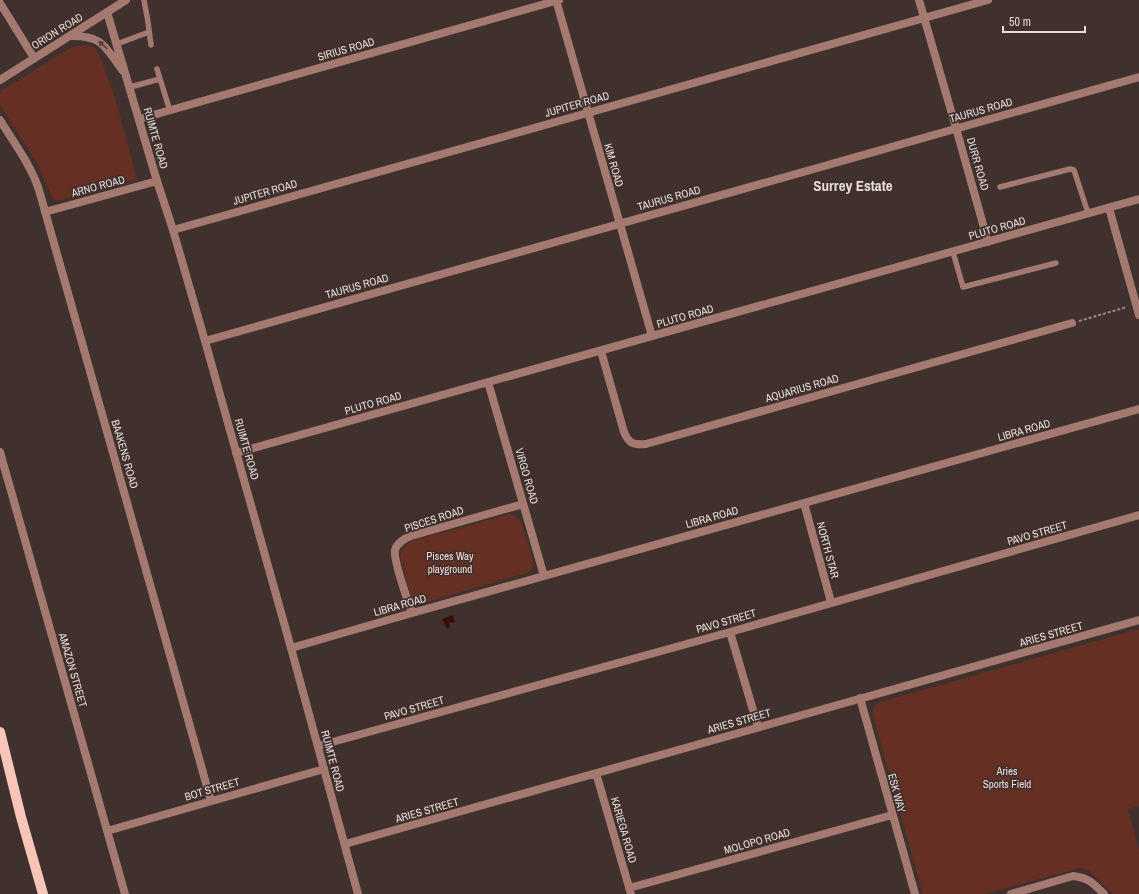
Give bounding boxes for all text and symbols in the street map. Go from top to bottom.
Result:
scale bar [1003,8,1085,34]
street label: ORION ROAD [29,10,85,52]
text: 50 m [1009,14,1031,30]
street label: SIRIUS ROAD [316,34,376,64]
one-way arrow [98,41,108,50]
street label: JUPITER ROAD [543,88,611,120]
street label: TAURUS ROAD [948,94,1014,126]
street label: RUIMTE ROAD [141,106,171,170]
street label: DURR ROAD [964,136,992,192]
street label: KIM ROAD [601,142,627,188]
street label: ARNO ROAD [69,172,126,200]
district label: Surrey Estate [813,175,893,196]
street label: JUPITER ROAD [231,176,299,208]
street label: TAURUS ROAD [636,182,702,214]
street label: PLUTO ROAD [967,213,1027,243]
street label: TAURUS ROAD [324,270,390,302]
street label: PLUTO ROAD [655,301,715,331]
street label: AQUARIUS ROAD [763,371,840,405]
street label: PLUTO ROAD [343,388,403,418]
street label: LIBRA ROAD [996,416,1052,444]
street label: RUIMTE ROAD [232,417,262,481]
street label: BAAKENS ROAD [108,418,142,490]
street label: VIRGO ROAD [512,446,542,506]
street label: PISCES ROAD [403,503,465,535]
street label: LIBRA ROAD [684,503,740,531]
street label: PAVO STREET [1005,518,1069,548]
street label: NORTH STAR [814,520,842,580]
park label: Pisces Way playground [426,549,474,576]
street label: LIBRA ROAD [372,591,428,619]
street label: PAVO STREET [694,606,758,636]
street label: ARIES STREET [1017,618,1085,650]
street label: AMAZON STREET [55,630,90,709]
street label: PAVO STREET [382,693,446,723]
street label: ARIES STREET [705,705,773,737]
street label: RUIMTE ROAD [318,729,348,793]
park label: Aries Sports Field [983,764,1031,791]
street label: ESK WAY [885,772,909,814]
street label: BOT STREET [183,774,242,804]
street label: ARIES STREET [393,794,461,826]
street label: KARIEGA ROAD [608,795,640,865]
street label: MOLOPO ROAD [722,825,792,857]

